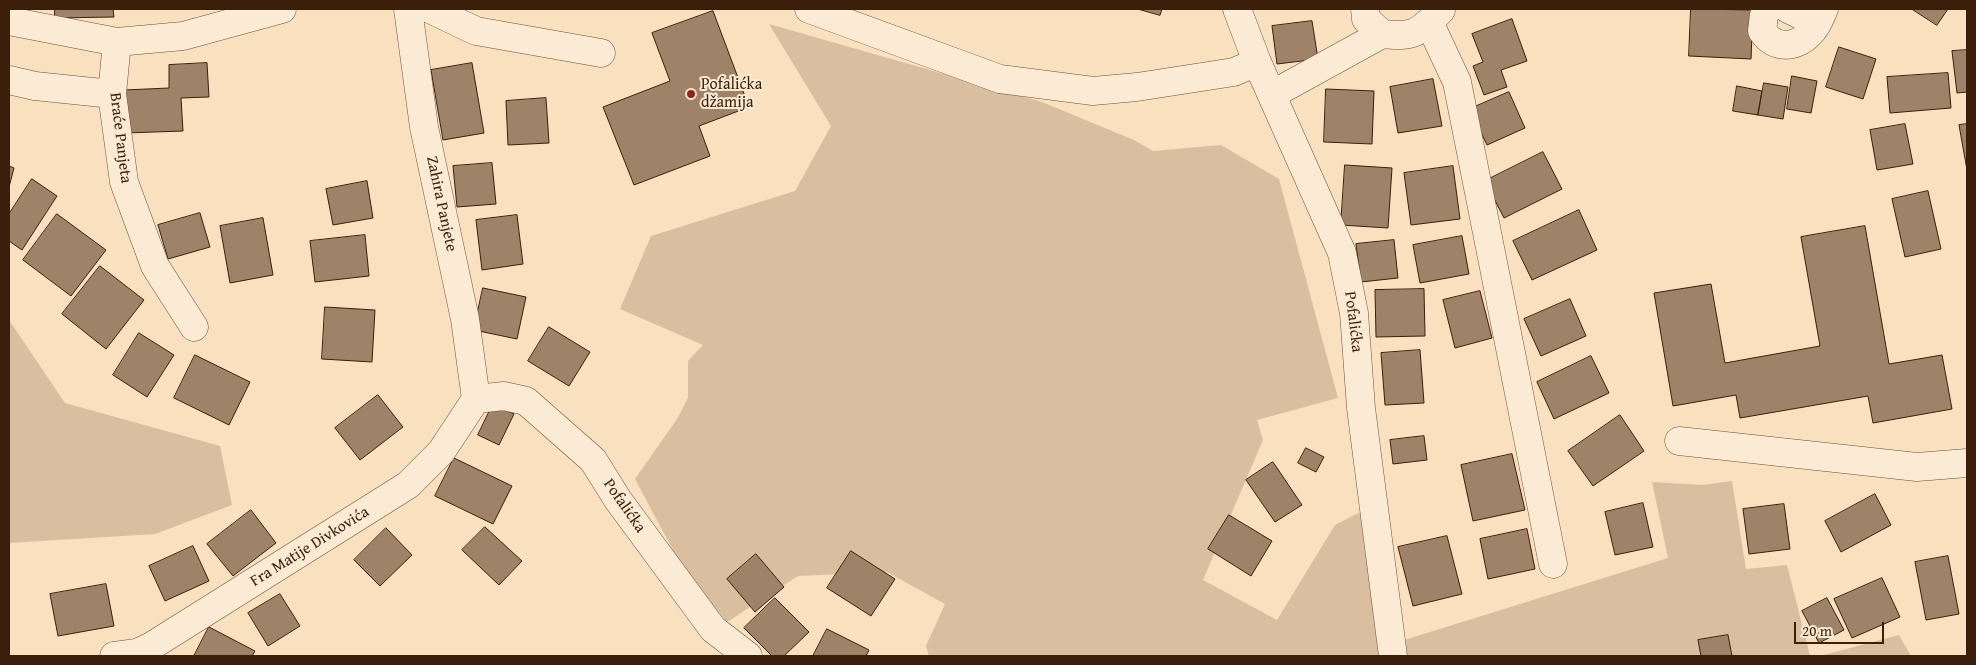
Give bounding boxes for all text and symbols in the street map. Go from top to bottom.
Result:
place label: Pofalićka džamija [701,75,762,113]
marker: Pofalićka džamija [685,88,697,100]
street label: Braće Panjeta [105,91,135,185]
street label: Zahira Panjete [422,154,460,254]
street label: Pofalićka [1340,290,1366,354]
street label: Pofalićka [599,475,649,537]
street label: Fra Matije Divkovića [247,503,373,591]
scale bar [1796,612,1886,644]
text: 20 m [1802,620,1832,641]

